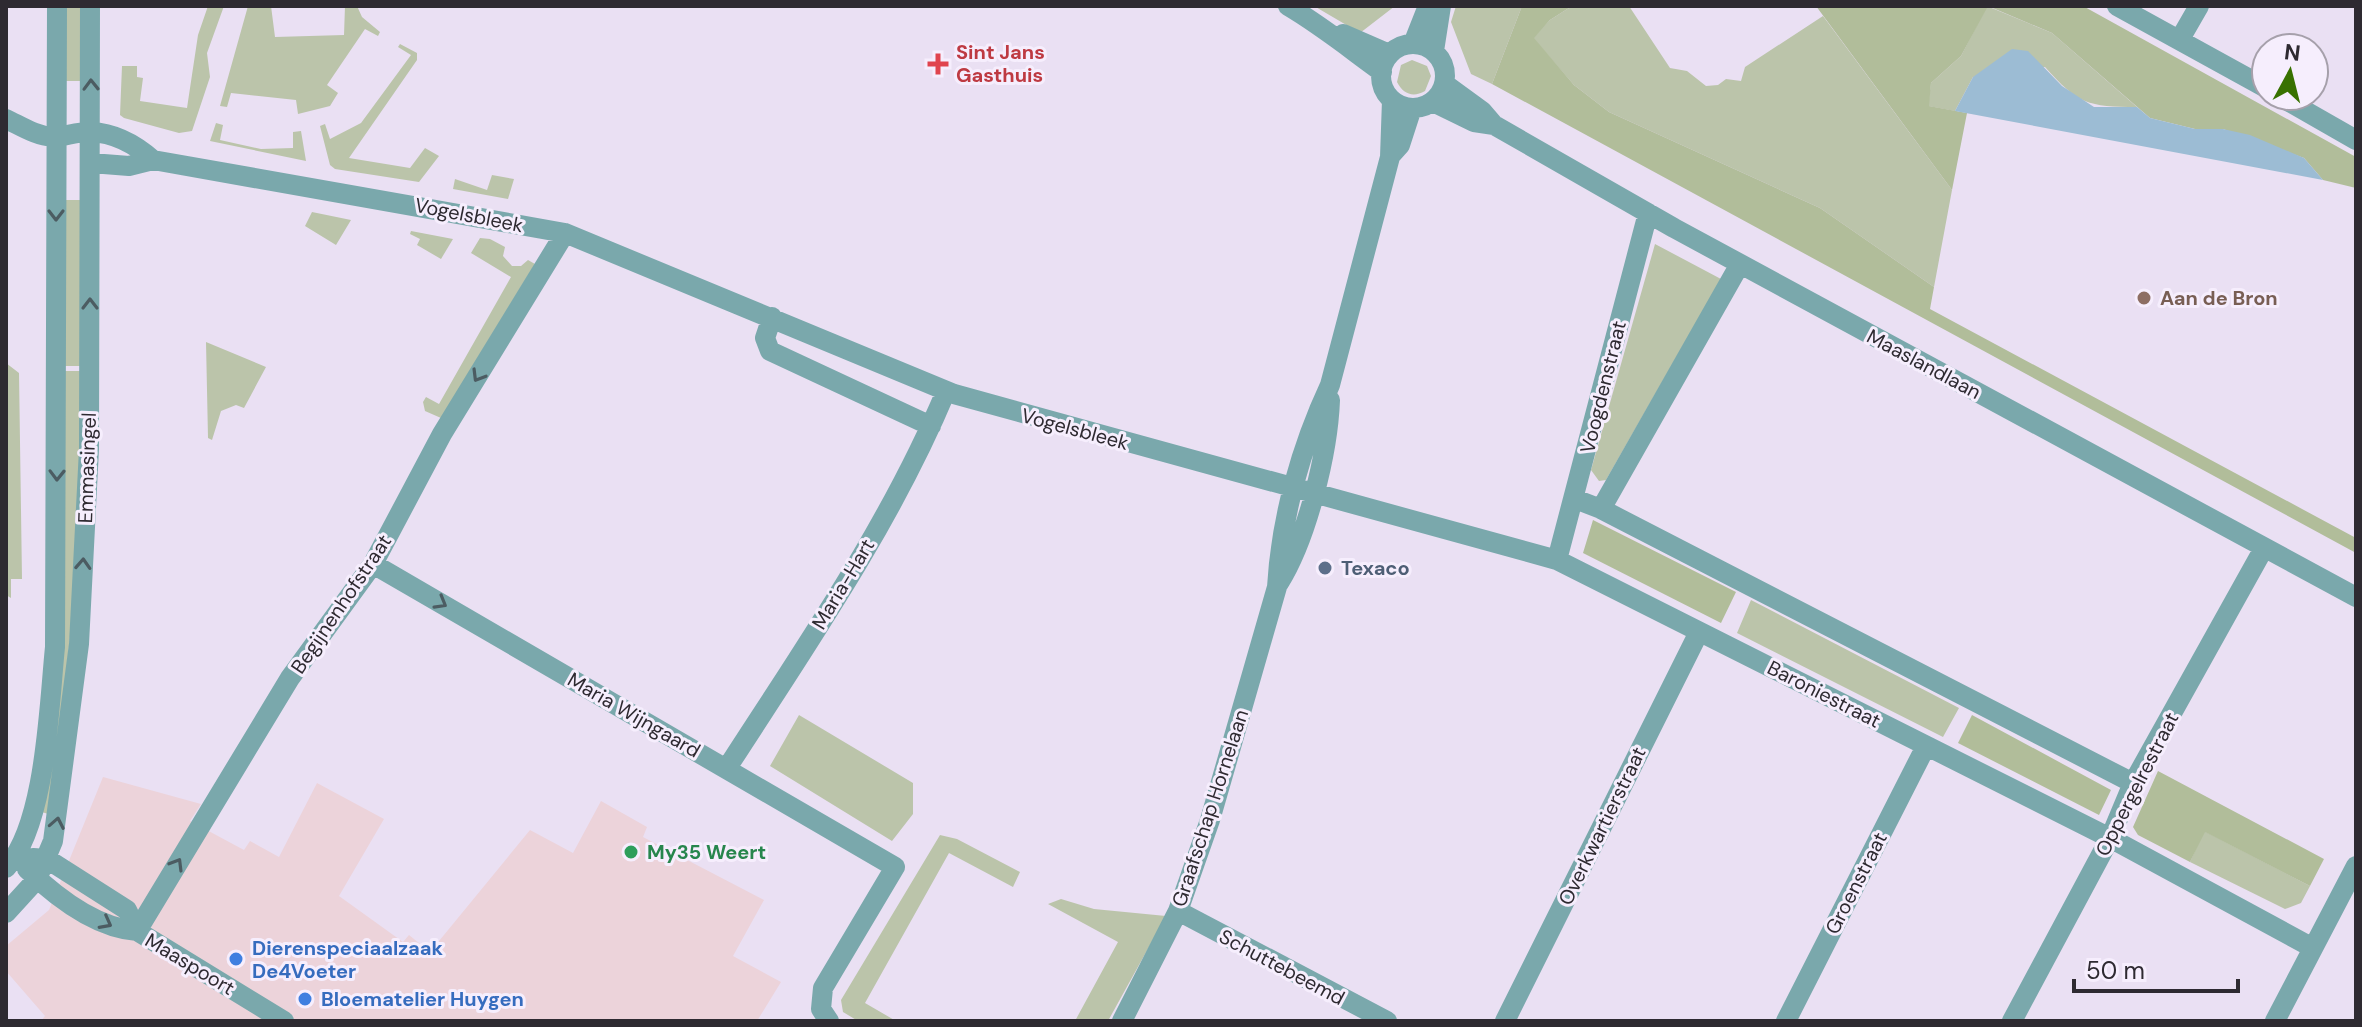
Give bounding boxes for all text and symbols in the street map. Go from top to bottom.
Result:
north arrow [2250,32,2330,112]
text: N [2283,37,2302,68]
place label: Sint Jans Gasthuis [956,39,1045,88]
marker: Sint Jans Gasthuis [927,53,949,75]
one-way arrow [82,78,100,91]
street label: Vogelsbleek [413,192,525,238]
one-way arrow [47,209,65,222]
place label: Aan de Bron [2160,285,2278,311]
marker: Aan de Bron [2135,289,2153,307]
one-way arrow [81,297,99,310]
street label: Voogdenstraat [1574,318,1632,456]
street label: Maaslandlaan [1862,323,1986,405]
one-way arrow [472,367,487,382]
street label: Vogelsbleek [1019,402,1131,456]
street label: Emmasingel [72,412,102,524]
one-way arrow [49,469,66,482]
street label: Begijnenhofstraat [285,529,397,679]
street label: Maria-Hart [806,534,880,634]
place label: Texaco [1341,555,1410,581]
one-way arrow [74,557,91,570]
marker: Texaco [1316,559,1334,577]
one-way arrow [432,593,447,609]
street label: Baroniestraat [1763,654,1885,734]
street label: Maria Wijngaard [563,666,705,764]
street label: Graafschap Hornelaan [1166,706,1254,910]
street label: Oppergelrestraat [2090,708,2185,860]
street label: Overkwartierstraat [1552,742,1652,909]
one-way arrow [48,817,65,830]
street label: Groenstraat [1819,827,1893,938]
place label: My35 Weert [647,839,766,865]
marker: My35 Weert [622,843,640,861]
one-way arrow [167,858,183,873]
one-way arrow [98,914,112,929]
street label: Schuttebeemd [1215,923,1349,1011]
street label: Maaspoort [140,927,240,1001]
place label: Dierenspeciaalzaak De4Voeter [252,935,443,984]
scale bar [2074,943,2238,993]
marker: Dierenspeciaalzaak De4Voeter [227,950,245,968]
text: 50 m [2086,955,2145,986]
place label: Bloematelier Huygen [321,986,524,1012]
marker: Bloematelier Huygen [296,990,314,1008]

